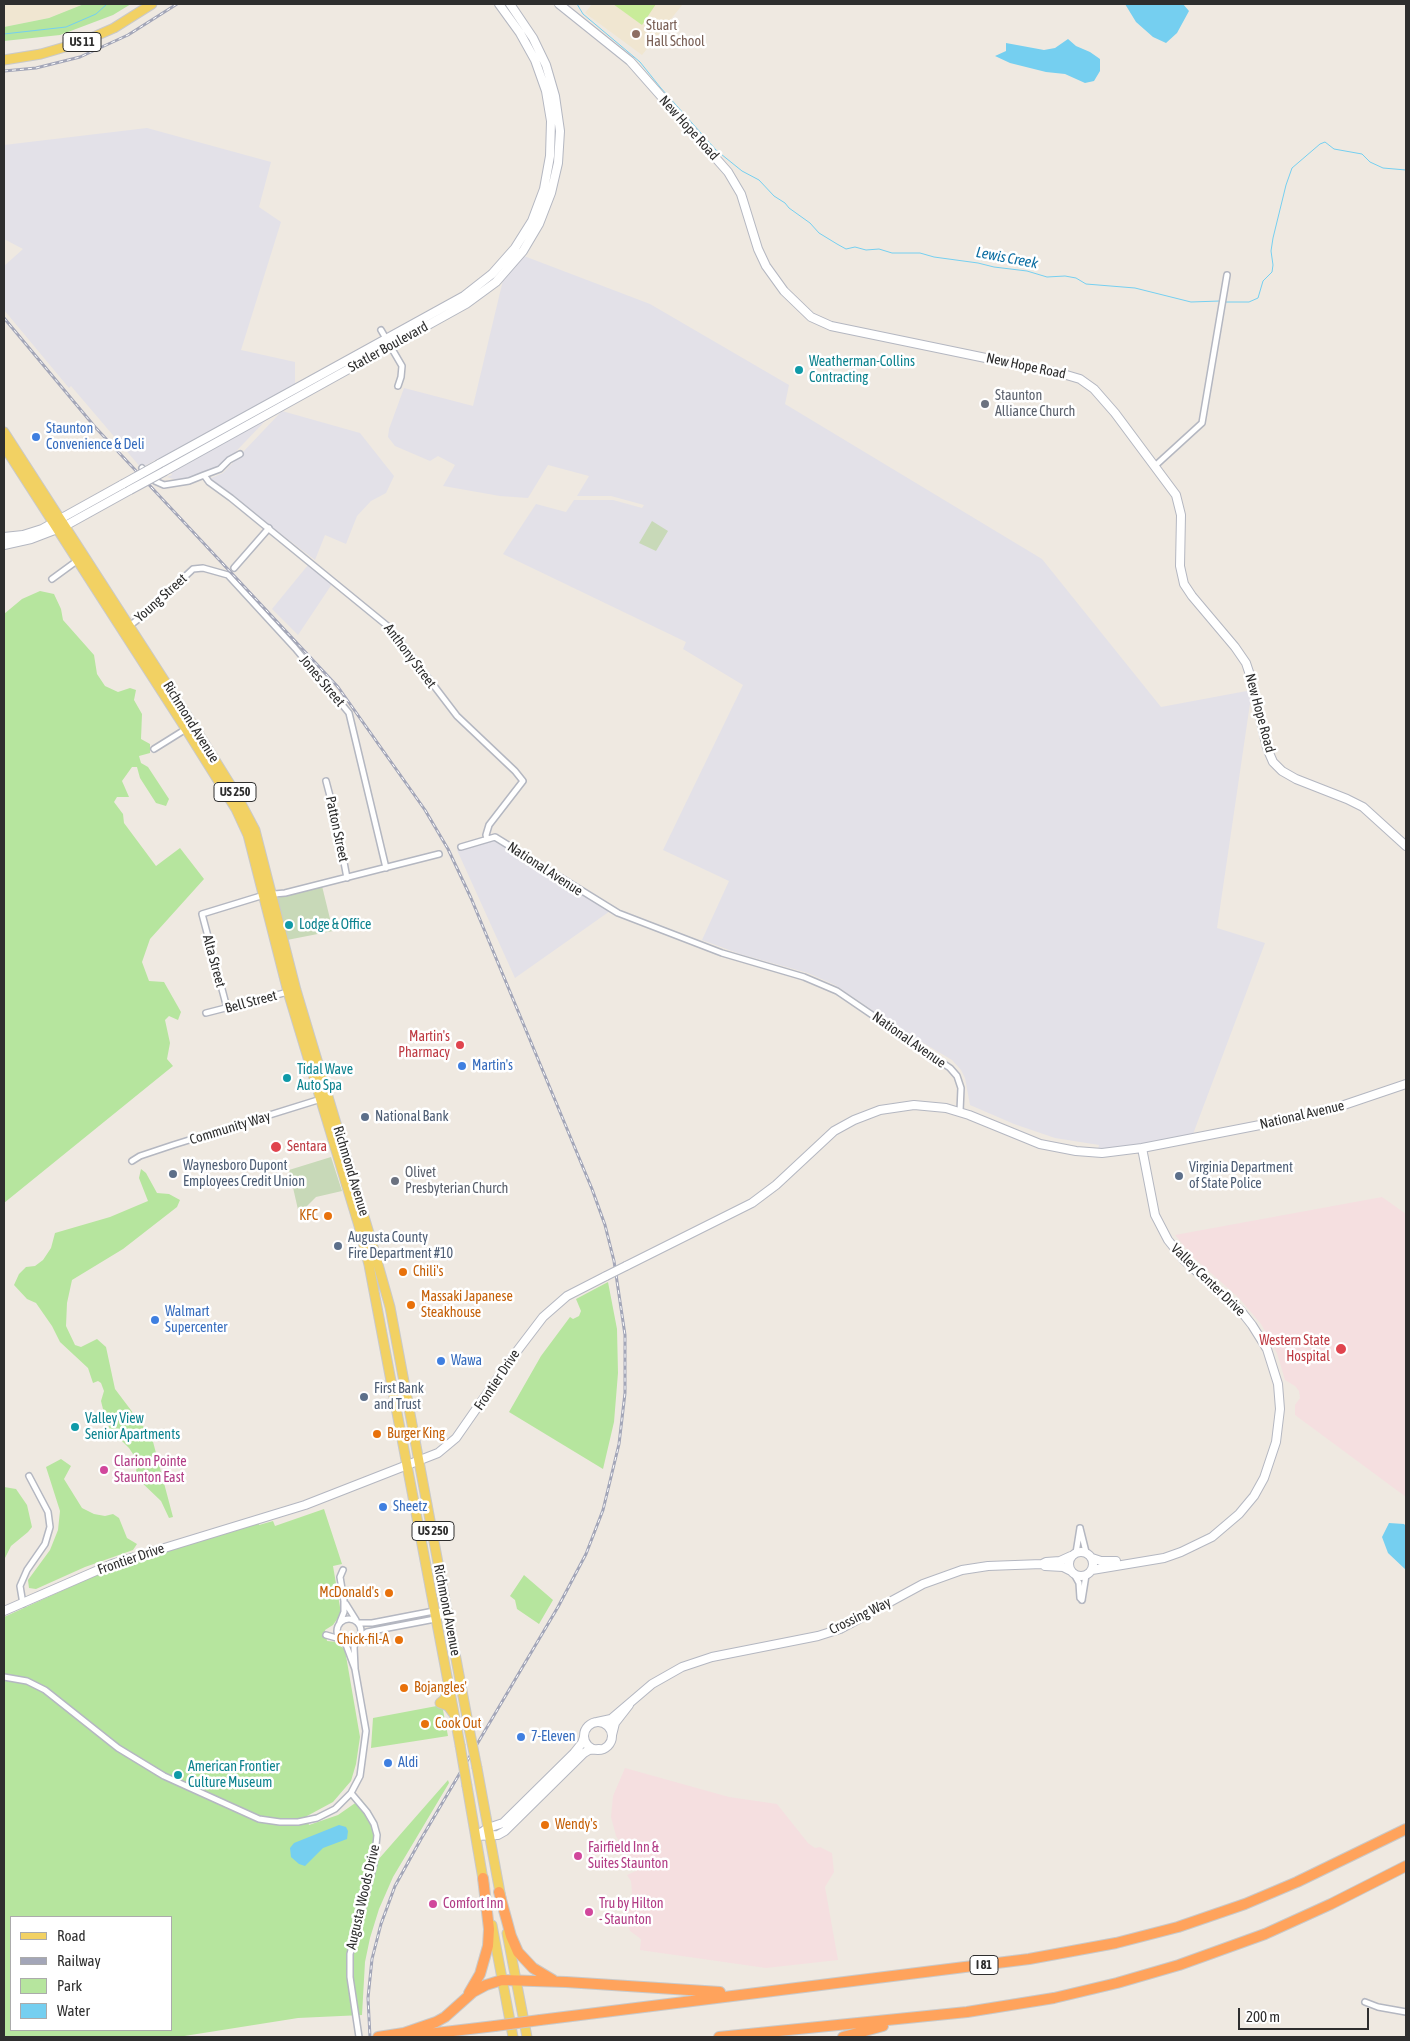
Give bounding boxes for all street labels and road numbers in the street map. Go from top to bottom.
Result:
road number: US 11 [63,32,101,52]
street label: New Hope Road [656,92,722,164]
street label: Statler Boulevard [345,318,431,376]
street label: New Hope Road [985,349,1067,383]
street label: Young Street [132,570,190,626]
street label: Anthony Street [380,620,440,692]
street label: Jones Street [296,652,348,710]
street label: New Hope Road [1241,672,1279,754]
street label: Richmond Avenue [159,678,223,766]
road number: US 250 [214,782,256,802]
street label: Patton Street [322,794,352,864]
street label: National Avenue [504,838,586,900]
street label: Alta Street [199,933,229,989]
street label: Bell Street [223,987,279,1017]
street label: National Avenue [869,1008,949,1072]
street label: National Avenue [1258,1097,1346,1133]
street label: Community Way [188,1108,272,1148]
street label: Richmond Avenue [329,1124,373,1218]
street label: Valley Center Drive [1167,1240,1249,1320]
street label: Frontier Drive [471,1346,523,1414]
road number: US 250 [412,1522,454,1540]
street label: Frontier Drive [95,1540,167,1578]
street label: Richmond Avenue [430,1563,464,1657]
street label: Crossing Way [826,1594,894,1638]
street label: Augusta Woods Drive [343,1843,383,1951]
road number: I 81 [970,1956,998,1974]

